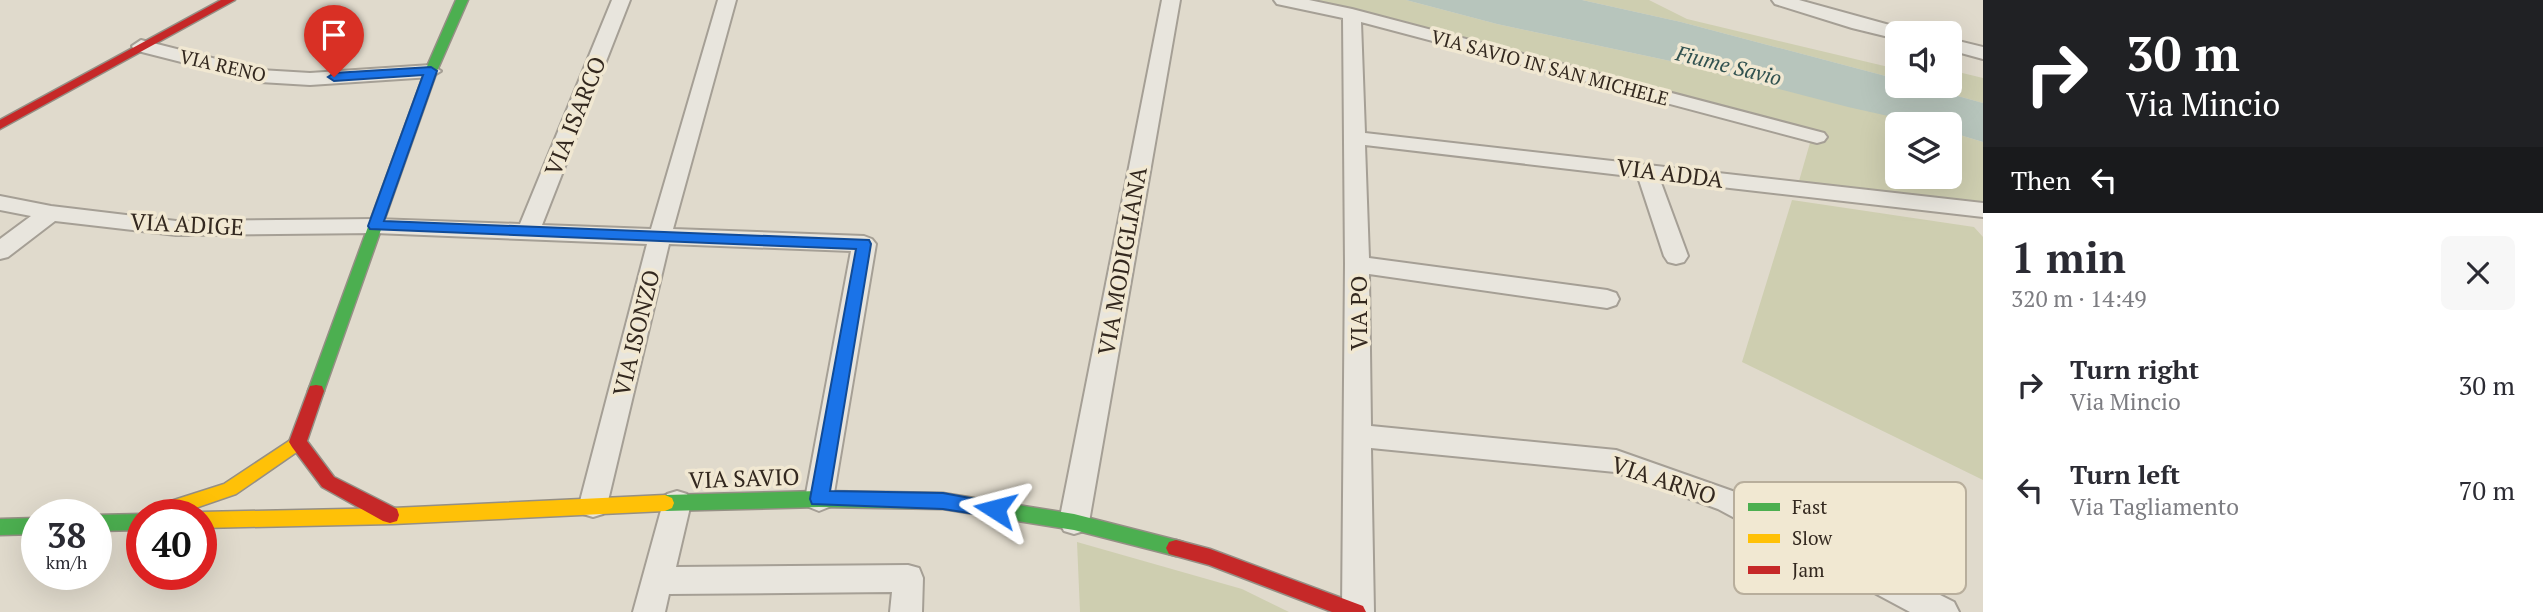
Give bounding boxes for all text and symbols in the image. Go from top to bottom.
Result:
pin [304,5,364,77]
icon: arrive [315,16,353,54]
text: 30 m [2126,20,2240,85]
map controls [1885,21,1962,189]
button: sound [1885,21,1962,98]
street label: VIA SAVIO IN SAN MICHELE [1428,23,1672,111]
icon: right [2011,28,2102,119]
water label: Fiume Savio [1672,38,1785,92]
street label: VIA RENO [177,43,269,87]
street label: VIA ISARCO [537,52,613,180]
text: Via Mincio [2126,83,2280,125]
button: layers [1885,112,1962,189]
street label: VIA ADDA [1615,151,1725,195]
icon: left [2085,161,2123,199]
text: Then [2011,163,2071,197]
street label: VIA MODIGLIANA [1090,164,1154,358]
street label: VIA ADIGE [129,206,245,242]
text: 1 min [2011,229,2126,285]
button: close [2441,236,2515,310]
street label: VIA ISONZO [605,266,667,400]
street label: VIA PO [1343,275,1374,351]
text: 320 m · 14:49 [2011,283,2146,314]
text: Turn right [2070,352,2199,386]
icon: right [2011,366,2049,404]
text: 30 m [2459,368,2515,402]
text: Via Mincio [2070,386,2181,417]
street label: VIA ARNO [1608,448,1720,512]
text: Turn left [2070,457,2180,491]
street label: VIA SAVIO [688,461,800,495]
icon: left [2011,471,2049,509]
position arrow [958,472,1032,546]
text: 70 m [2459,473,2515,507]
legend [1734,482,1966,594]
text: Via Tagliamento [2070,491,2239,522]
text: Fast [1792,494,1827,519]
speed limit sign: 40 [126,499,217,590]
text: 38 [47,512,86,558]
text: Slow [1792,525,1833,550]
text: km/h [46,550,87,574]
text: Jam [1792,557,1825,582]

